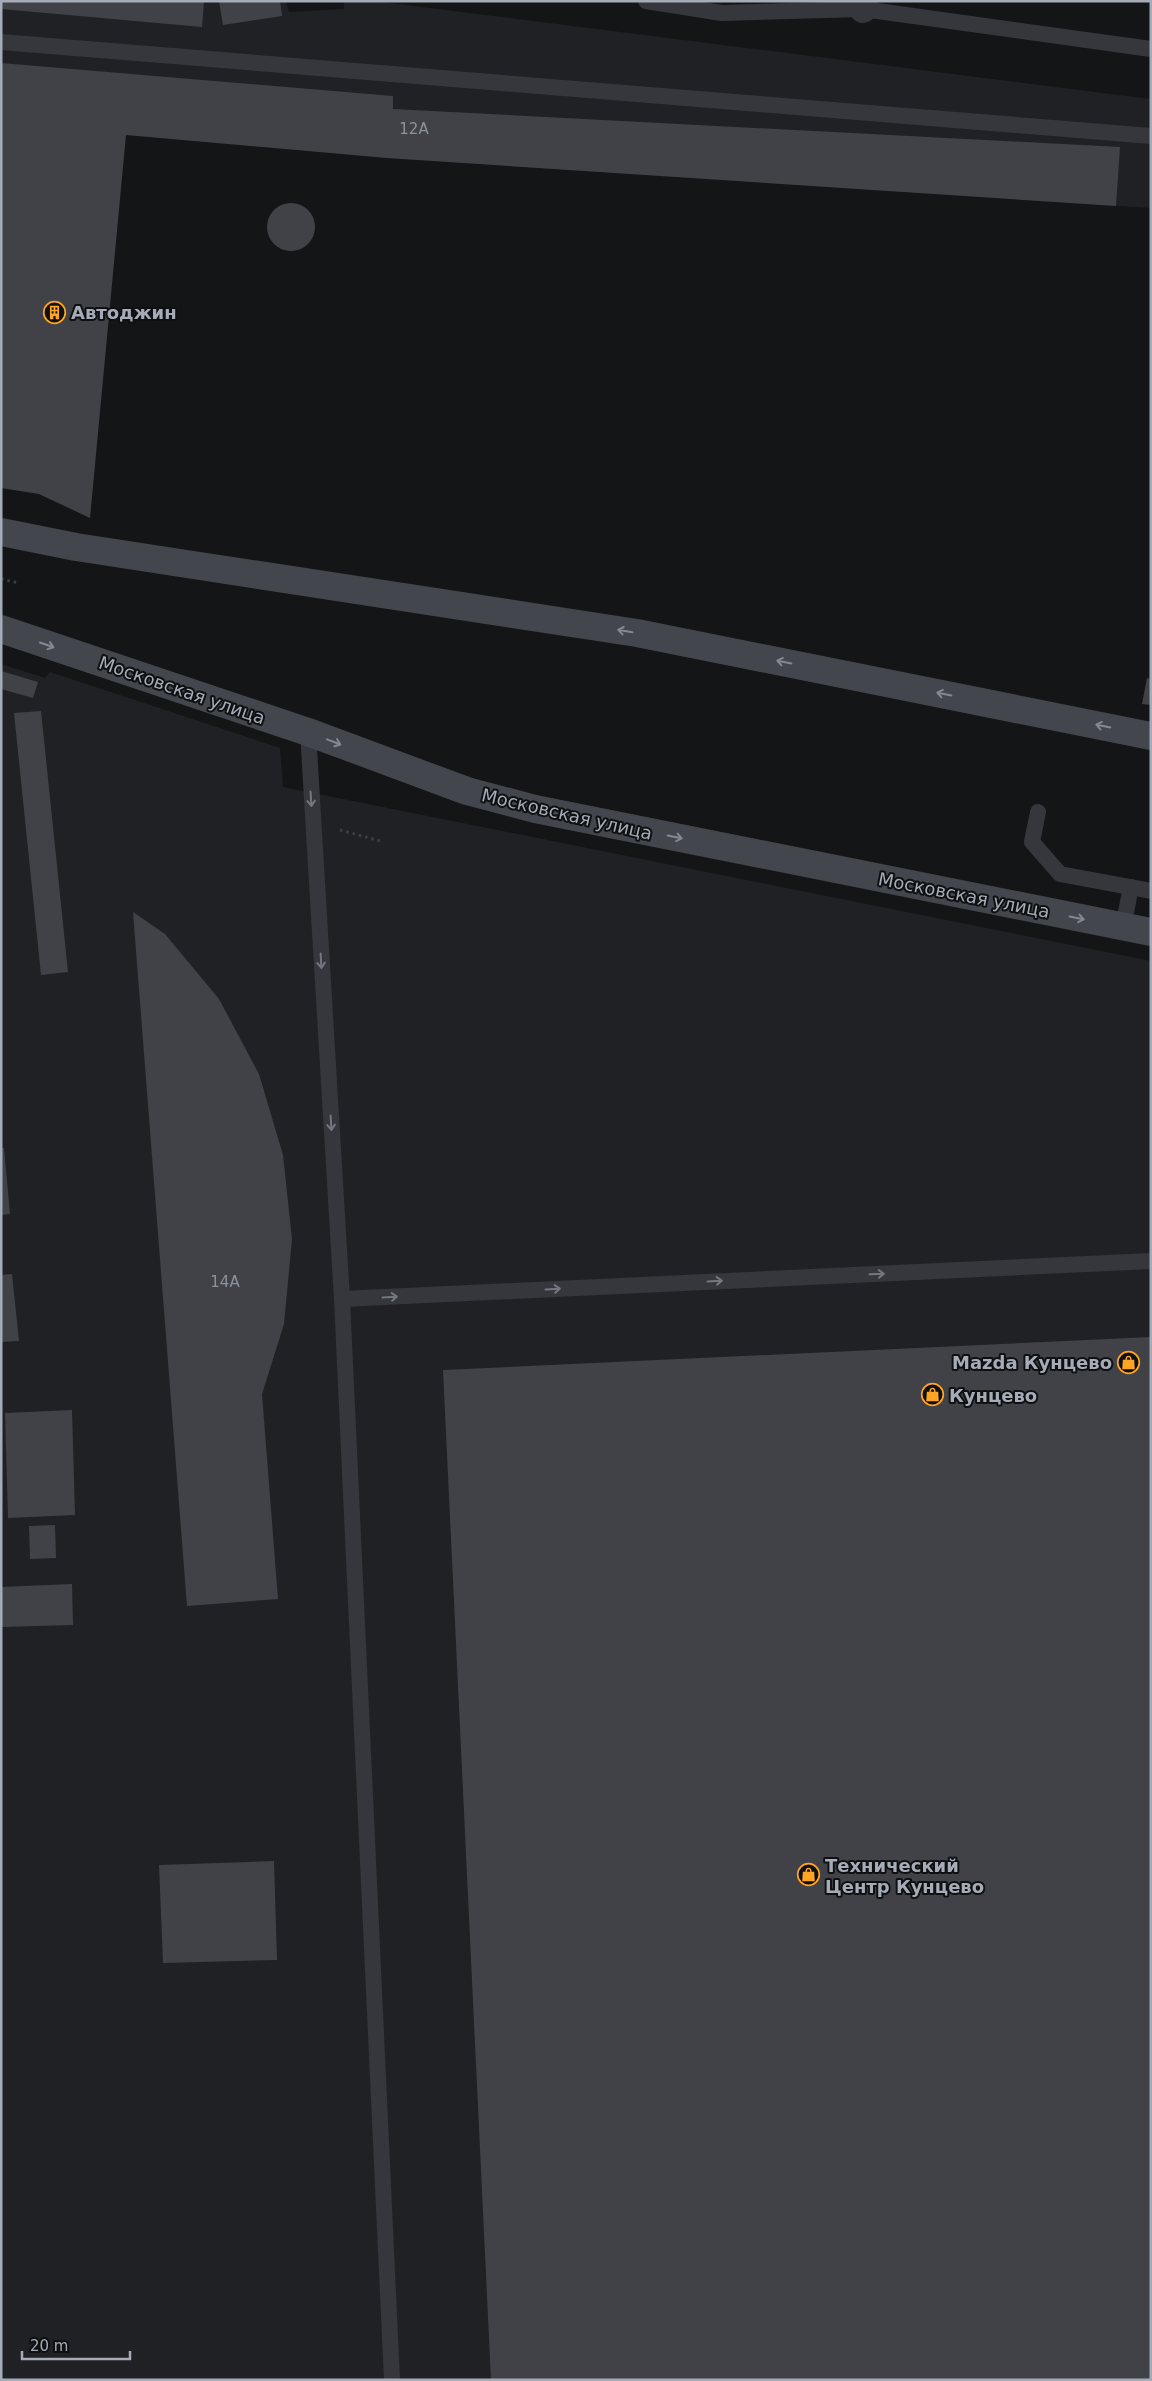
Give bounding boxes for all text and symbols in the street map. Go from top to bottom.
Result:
house number: 12А [399,120,429,138]
building icon: Автоджин [43,300,67,324]
place label: Автоджин [71,302,177,323]
one-way arrow [617,626,633,636]
one-way arrow [39,641,55,650]
street label: Московская улица [96,652,268,728]
one-way arrow [777,657,793,667]
one-way arrow [936,689,952,699]
one-way arrow [1095,721,1111,730]
one-way arrow [326,738,341,747]
street label: Московская улица [480,784,654,844]
one-way arrow [307,790,316,806]
one-way arrow [667,833,683,843]
street label: Московская улица [876,868,1052,922]
one-way arrow [1069,914,1085,923]
one-way arrow [317,953,326,969]
one-way arrow [326,1115,336,1131]
one-way arrow [869,1269,885,1279]
house number: 14А [210,1273,240,1291]
one-way arrow [707,1277,723,1286]
one-way arrow [544,1285,560,1294]
one-way arrow [382,1292,398,1301]
shop icon: Mazda Кунцево [1116,1350,1140,1374]
place label: Mazda Кунцево [952,1352,1112,1373]
shop icon: Кунцево [921,1383,945,1407]
place label: Кунцево [949,1385,1037,1406]
place label: Технический Центр Кунцево [825,1855,984,1897]
shop icon: Технический Центр Кунцево [797,1863,821,1887]
scale bar [22,2328,130,2360]
text: 20 m [30,2337,68,2355]

